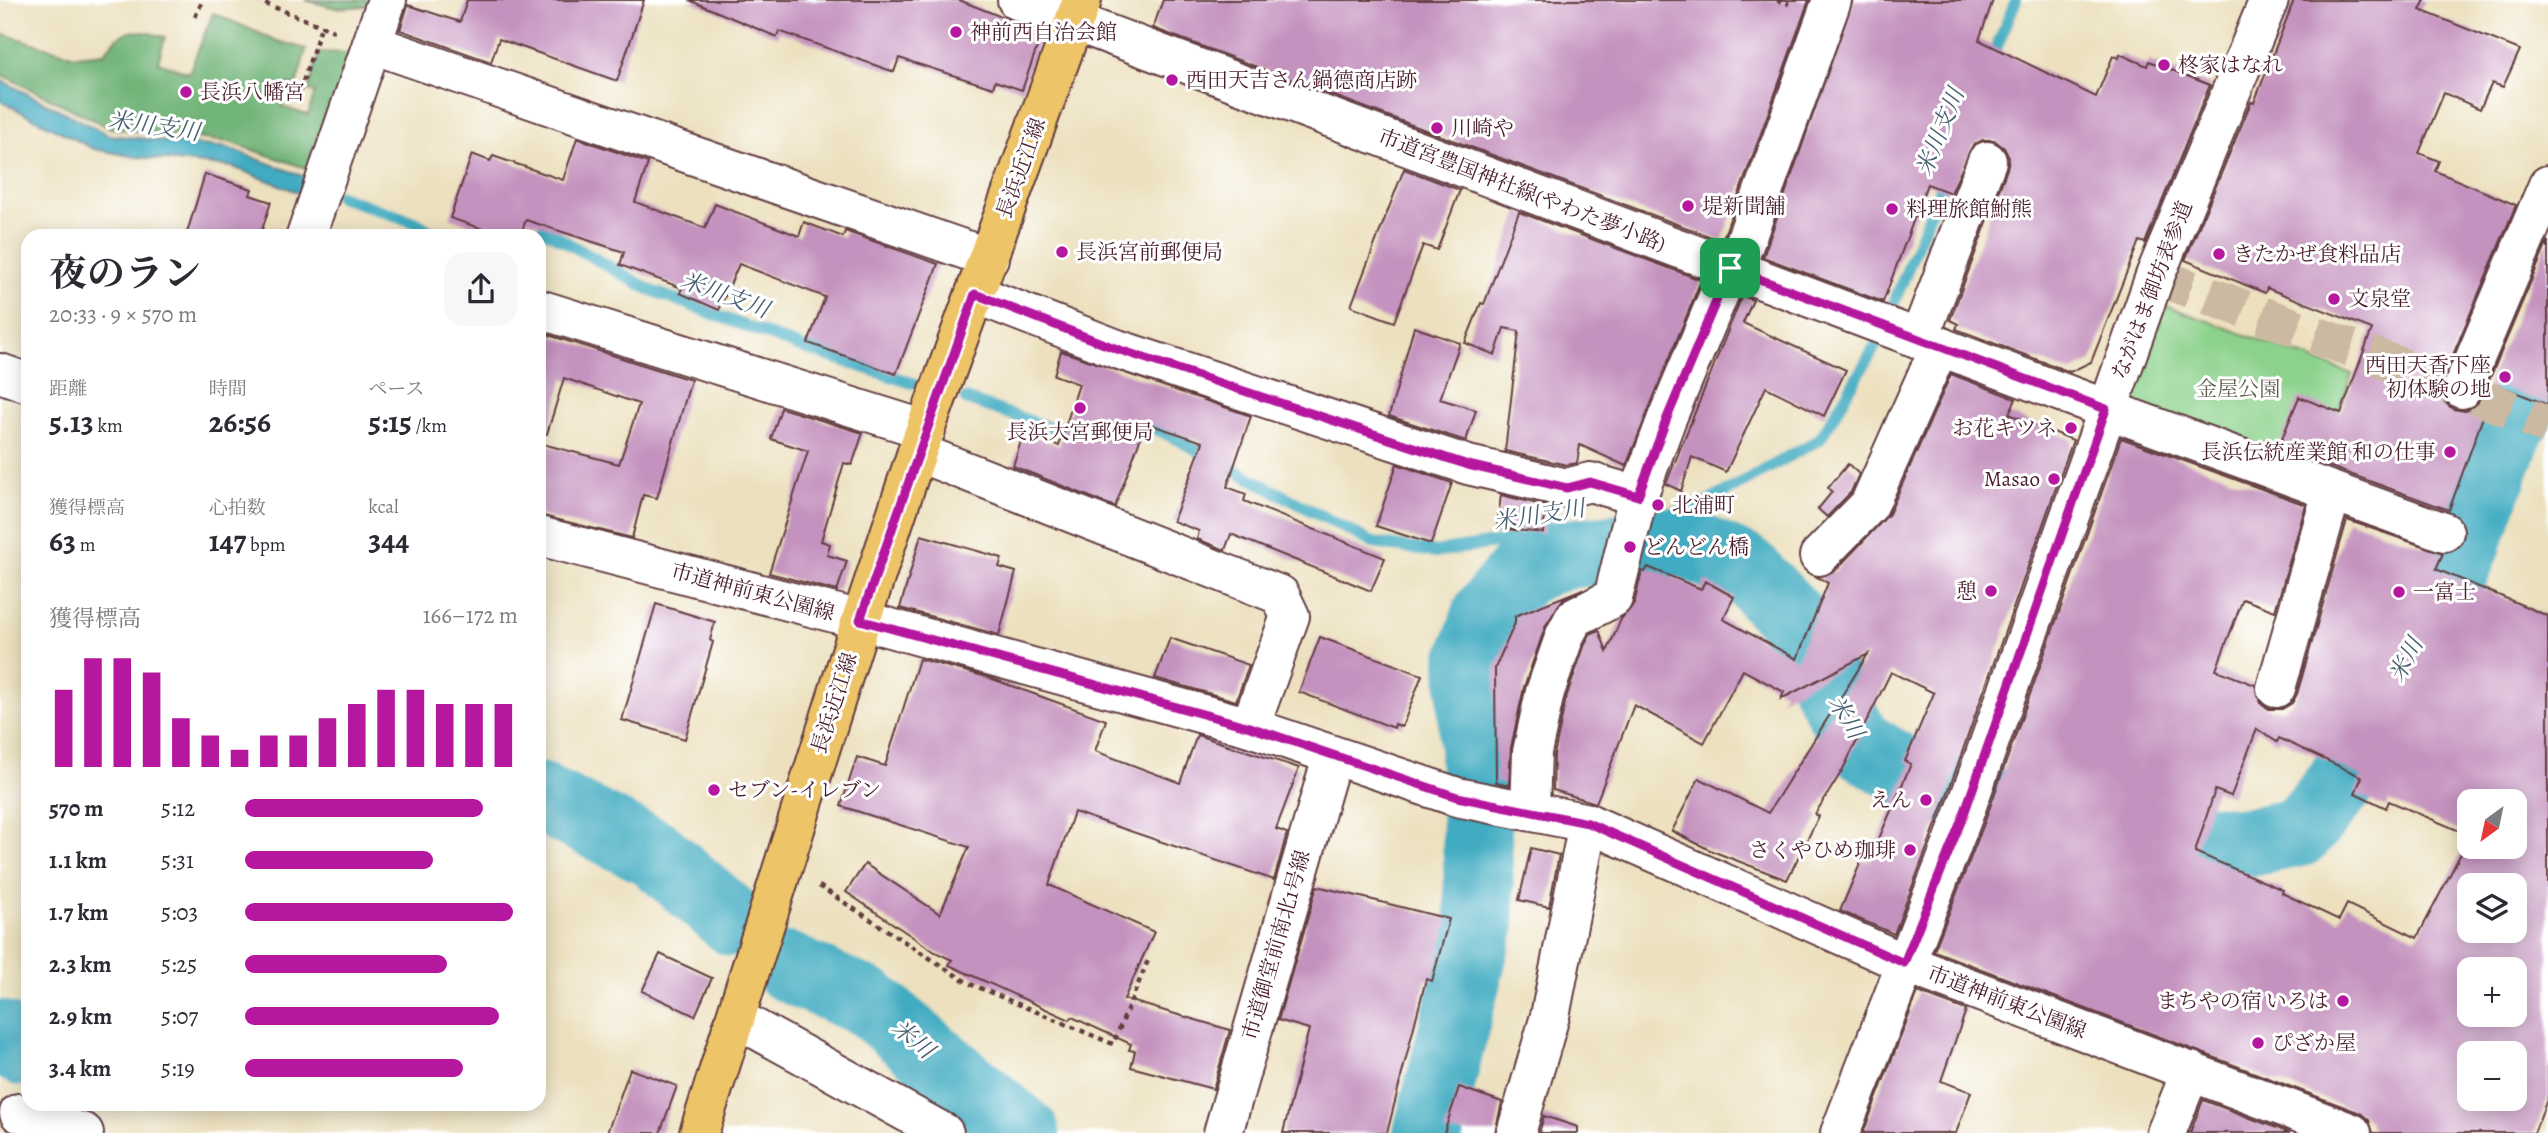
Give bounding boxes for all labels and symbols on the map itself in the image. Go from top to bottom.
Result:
place label: 神前西自治会館 [970,18,1117,46]
marker: 神前西自治会館 [948,24,964,40]
place label: 柊家はなれ [2178,51,2283,79]
marker: 柊家はなれ [2156,57,2172,73]
place label: 西田天吉さん鍋德商店跡 [1186,66,1417,94]
marker: 西田天吉さん鍋德商店跡 [1164,72,1180,88]
place label: 長浜八幡宮 [200,78,305,106]
water label: 米川支川 [1908,81,1973,180]
marker: 長浜八幡宮 [178,84,194,100]
water label: 米川支川 [106,104,205,148]
street label: 長浜近江線 [990,114,1052,222]
place label: 川崎や [1451,114,1514,142]
marker: 川崎や [1429,120,1445,136]
street label: 市道宮豊国神社線(やわた夢小路) [1374,122,1670,258]
place label: 堤新聞舗 [1702,192,1786,220]
place label: 料理旅館鮒熊 [1906,195,2032,223]
street label: ながはま御坊表参道 [2105,197,2199,383]
marker: 堤新聞舗 [1680,198,1696,214]
marker: 料理旅館鮒熊 [1884,201,1900,217]
place label: 長浜宮前郵便局 [1076,238,1223,266]
pin [1700,238,1760,298]
place label: きたかぜ食料品店 [2233,240,2401,268]
marker: 長浜宮前郵便局 [1054,244,1070,260]
marker: きたかぜ食料品店 [2211,246,2227,262]
water label: 米川支川 [676,265,776,326]
place label: 文泉堂 [2348,285,2411,313]
marker: 文泉堂 [2326,291,2342,307]
place label: 西田天香下座 初体験の地 [2365,351,2491,403]
marker: 西田天香下座 初体験の地 [2497,369,2513,385]
park label: 金屋公園 [2196,375,2280,403]
marker: 長浜大宮郵便局 [1072,400,1088,416]
place label: お花キツネ [1952,414,2057,442]
place label: 長浜大宮郵便局 [1007,418,1154,446]
marker: お花キツネ [2063,420,2079,436]
place label: 長浜伝統産業館 和の仕事 [2201,438,2436,466]
marker: 長浜伝統産業館 和の仕事 [2442,444,2458,460]
place label: Masao [1984,465,2040,493]
marker: Masao [2046,471,2062,487]
place label: 北浦町 [1672,491,1735,519]
water label: 米川支川 [1491,492,1590,538]
marker: 北浦町 [1650,497,1666,513]
place label: どんどん橋 [1644,533,1749,561]
marker: どんどん橋 [1622,539,1638,555]
street label: 市道神前東公園線 [668,557,838,627]
place label: 憩 [1956,577,1977,605]
place label: 一富士 [2413,578,2476,606]
marker: 憩 [1983,583,1999,599]
marker: 一富士 [2391,584,2407,600]
water label: 米川 [2382,630,2432,688]
street label: 長浜近江線 [804,649,864,757]
water label: 米川 [1821,689,1873,747]
place label: セブン-イレブン [728,776,881,804]
marker: セブン-イレブン [706,782,722,798]
place label: えん [1870,786,1912,814]
north arrow [2457,789,2527,859]
marker: えん [1918,792,1934,808]
place label: さくやひめ珈琲 [1749,836,1896,864]
marker: さくやひめ珈琲 [1902,842,1918,858]
street label: 市道御堂前南北1号線 [1236,847,1316,1043]
street label: 市道神前東公園線 [1924,959,2090,1045]
place label: まちやの宿 いろは [2157,987,2329,1015]
marker: まちやの宿 いろは [2335,993,2351,1009]
water label: 米川 [885,1012,943,1068]
place label: ぴざか屋 [2272,1029,2356,1057]
marker: ぴざか屋 [2250,1035,2266,1051]

